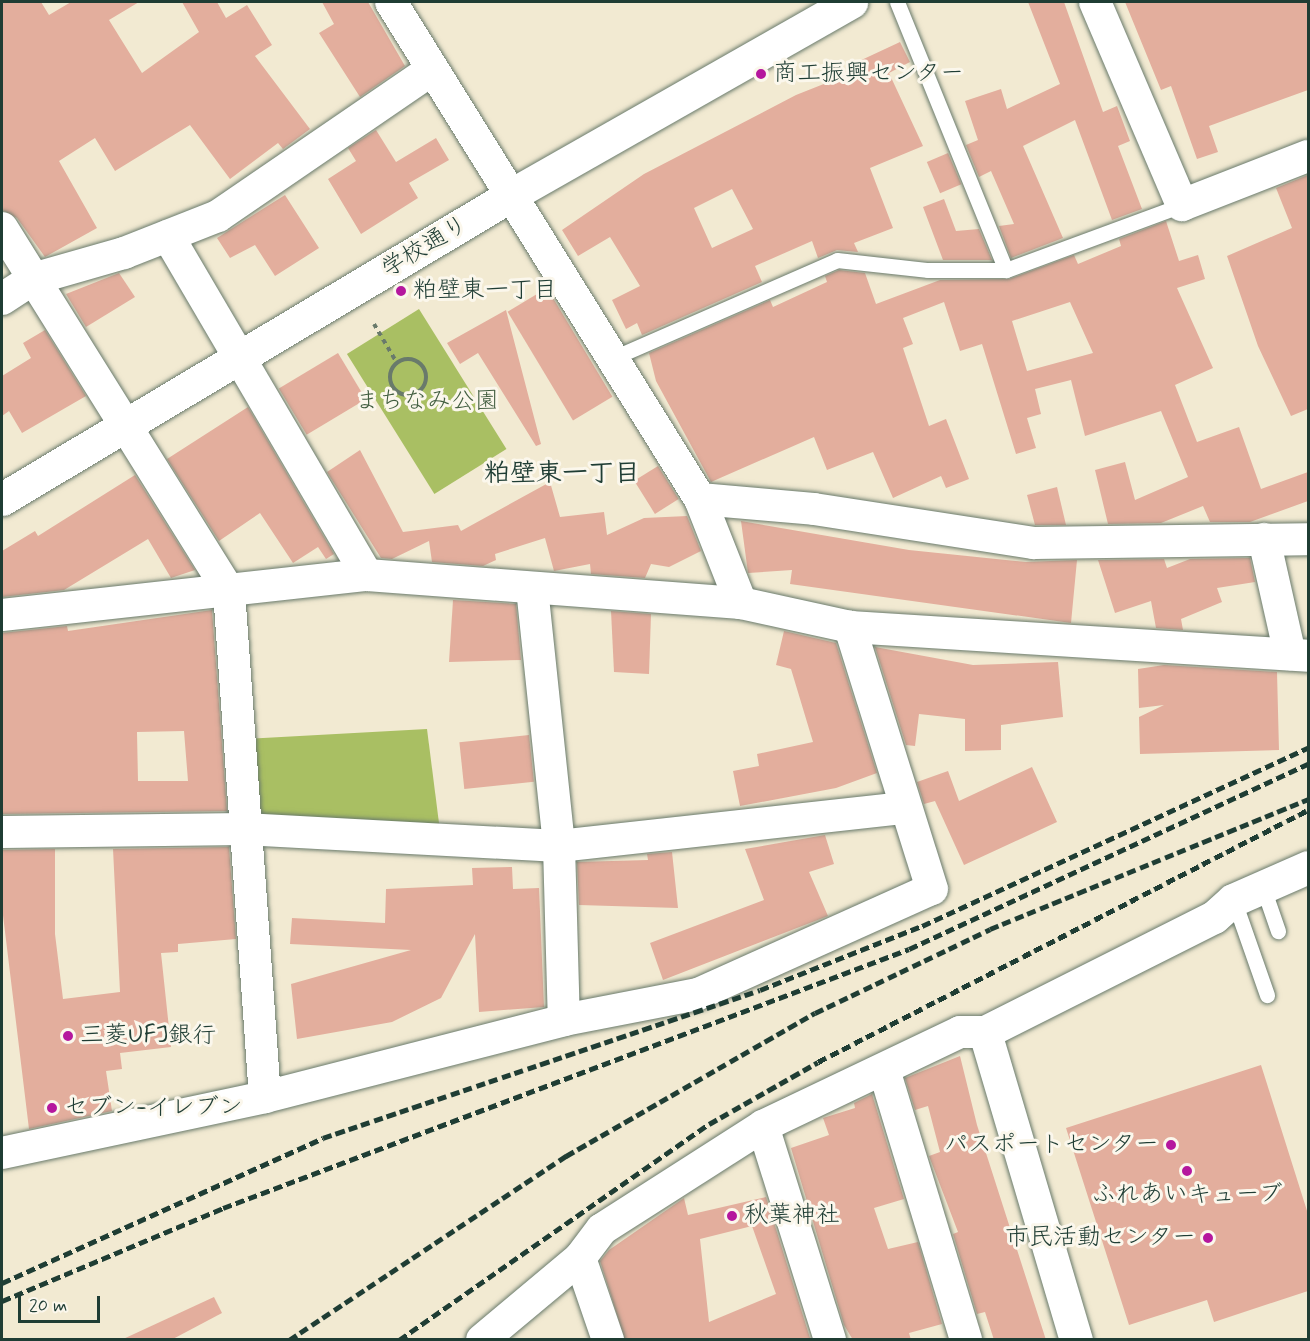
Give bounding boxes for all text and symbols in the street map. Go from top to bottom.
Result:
place label: 商工振興センター [773,60,965,88]
marker: 商工振興センター [754,67,768,81]
street label: 学校通り [376,210,474,284]
place label: 粕壁東一丁目 [413,277,557,305]
marker: 粕壁東一丁目 [394,284,408,298]
park label: まちなみ公園 [355,388,499,416]
district label: 粕壁東一丁目 [484,459,640,491]
place label: 三菱UFJ銀行 [80,1022,216,1050]
marker: 三菱UFJ銀行 [61,1029,75,1043]
place label: セブン-イレブン [64,1094,243,1122]
marker: セブン-イレブン [45,1101,59,1115]
place label: パスポートセンター [943,1131,1159,1159]
marker: パスポートセンター [1164,1138,1178,1152]
marker: ふれあいキューブ [1180,1164,1194,1178]
place label: ふれあいキューブ [1091,1181,1283,1209]
place label: 秋葉神社 [744,1202,840,1230]
marker: 秋葉神社 [725,1209,739,1223]
place label: 市民活動センター [1004,1224,1196,1252]
marker: 市民活動センター [1201,1231,1215,1245]
scale bar [21,1284,104,1322]
text: 20 m [29,1294,67,1318]

